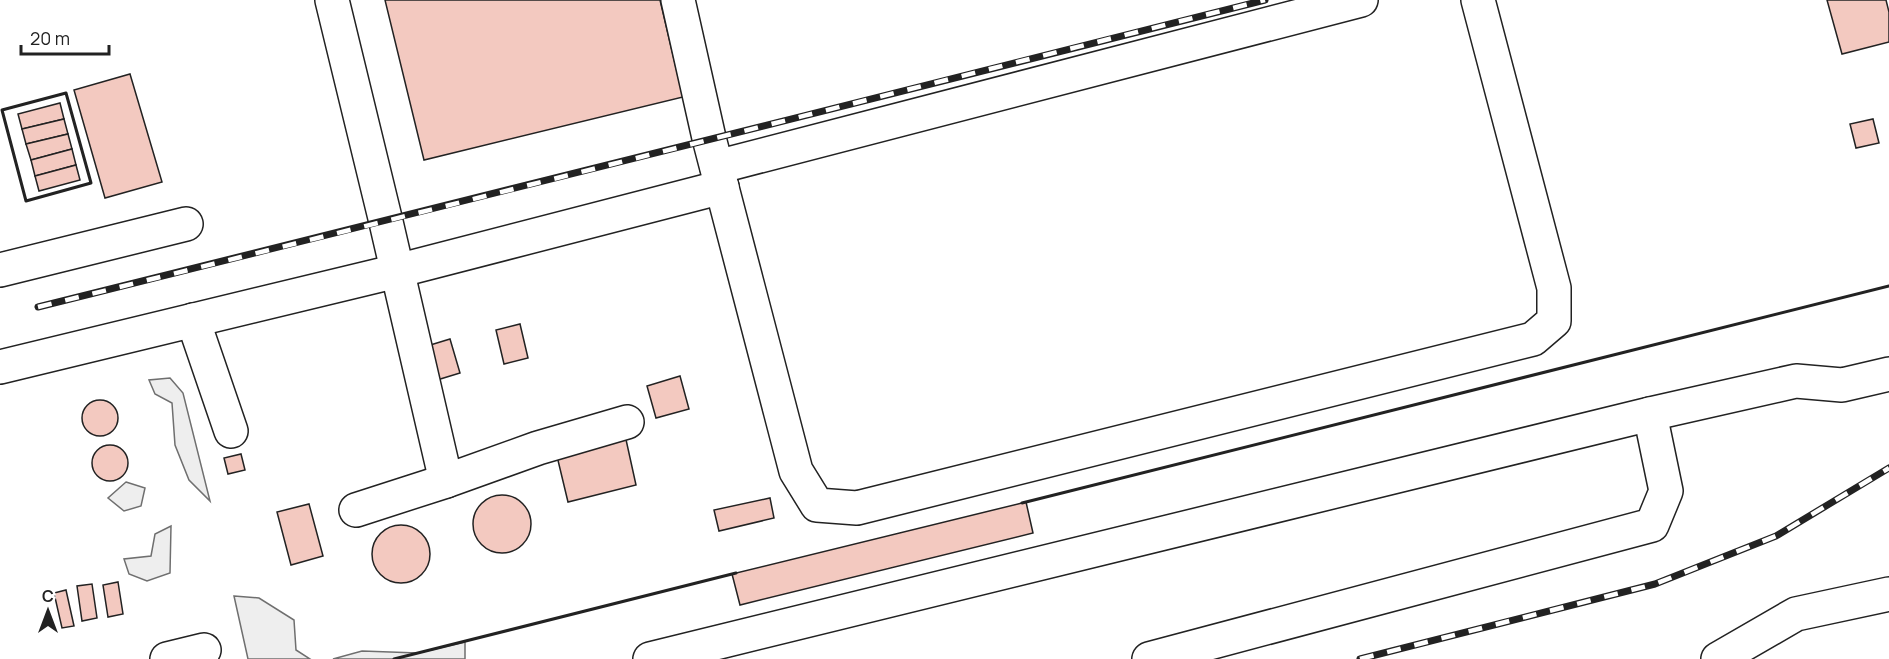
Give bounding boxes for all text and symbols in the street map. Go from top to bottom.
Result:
scale bar [21,18,110,56]
text: 20 m [30,26,70,50]
north arrow [18,581,78,641]
text: С [42,585,54,607]

